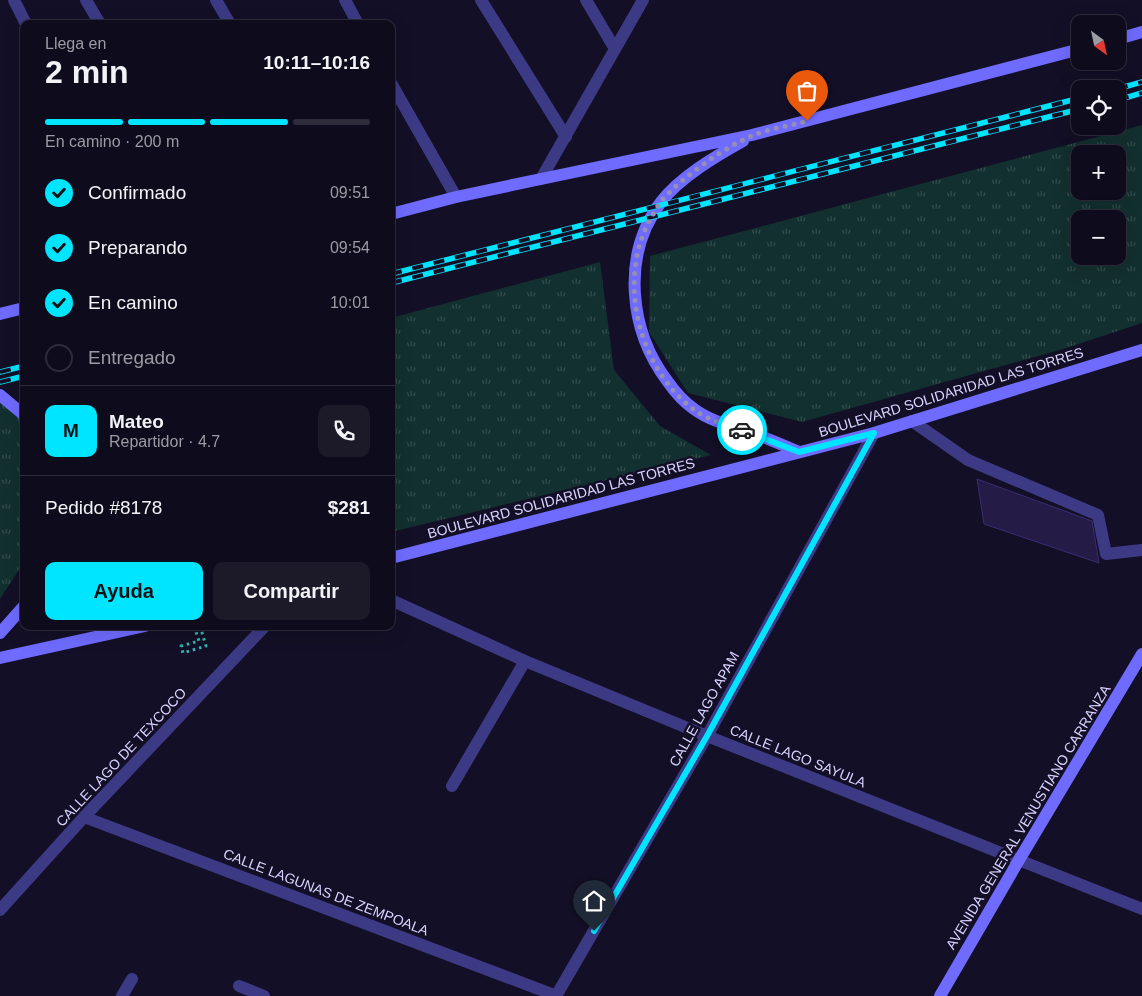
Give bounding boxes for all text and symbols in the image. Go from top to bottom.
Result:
north arrow [1071,15,1126,70]
map controls [1071,15,1126,265]
text: Llega en [45,35,106,52]
text: 10:11–10:16 [263,52,370,73]
text: 2 min [45,54,129,90]
pin [786,70,828,121]
icon: bag [793,77,821,105]
button: locate [1071,80,1126,135]
text: En camino · 200 m [45,133,179,150]
button: + [1071,145,1126,200]
icon: check [45,179,73,207]
text: Confirmado [88,182,186,203]
text: 09:51 [330,184,370,201]
button: − [1071,210,1126,265]
icon: check [45,234,73,262]
text: Preparando [88,237,187,258]
text: 09:54 [330,239,370,256]
icon: check [45,289,73,317]
text: En camino [88,292,178,313]
text: 10:01 [330,294,370,311]
street label: BOULEVARD SOLIDARIDAD LAS TORRES [817,344,1085,440]
text: Entregado [88,347,176,368]
button: phone [318,405,370,457]
courier [717,405,767,455]
text: Mateo [109,411,164,432]
icon: car [728,416,756,444]
text: M [63,420,79,441]
text: Repartidor · 4.7 [109,433,220,450]
street label: BOULEVARD SOLIDARIDAD LAS TORRES [426,455,696,541]
text: Pedido #8178 [45,497,162,518]
text: $281 [328,497,370,518]
button: Ayuda [45,562,203,620]
button: Compartir [213,562,370,620]
street label: CALLE LAGO APAM [666,649,742,769]
street label: AVENIDA GENERAL VENUSTIANO CARRANZA [942,681,1114,952]
street label: CALLE LAGO DE TEXCOCO [53,684,189,830]
street label: CALLE LAGO SAYULA [728,721,869,791]
street label: CALLE LAGUNAS DE ZEMPOALA [221,845,432,939]
pin [573,880,615,931]
icon: home [580,887,608,915]

